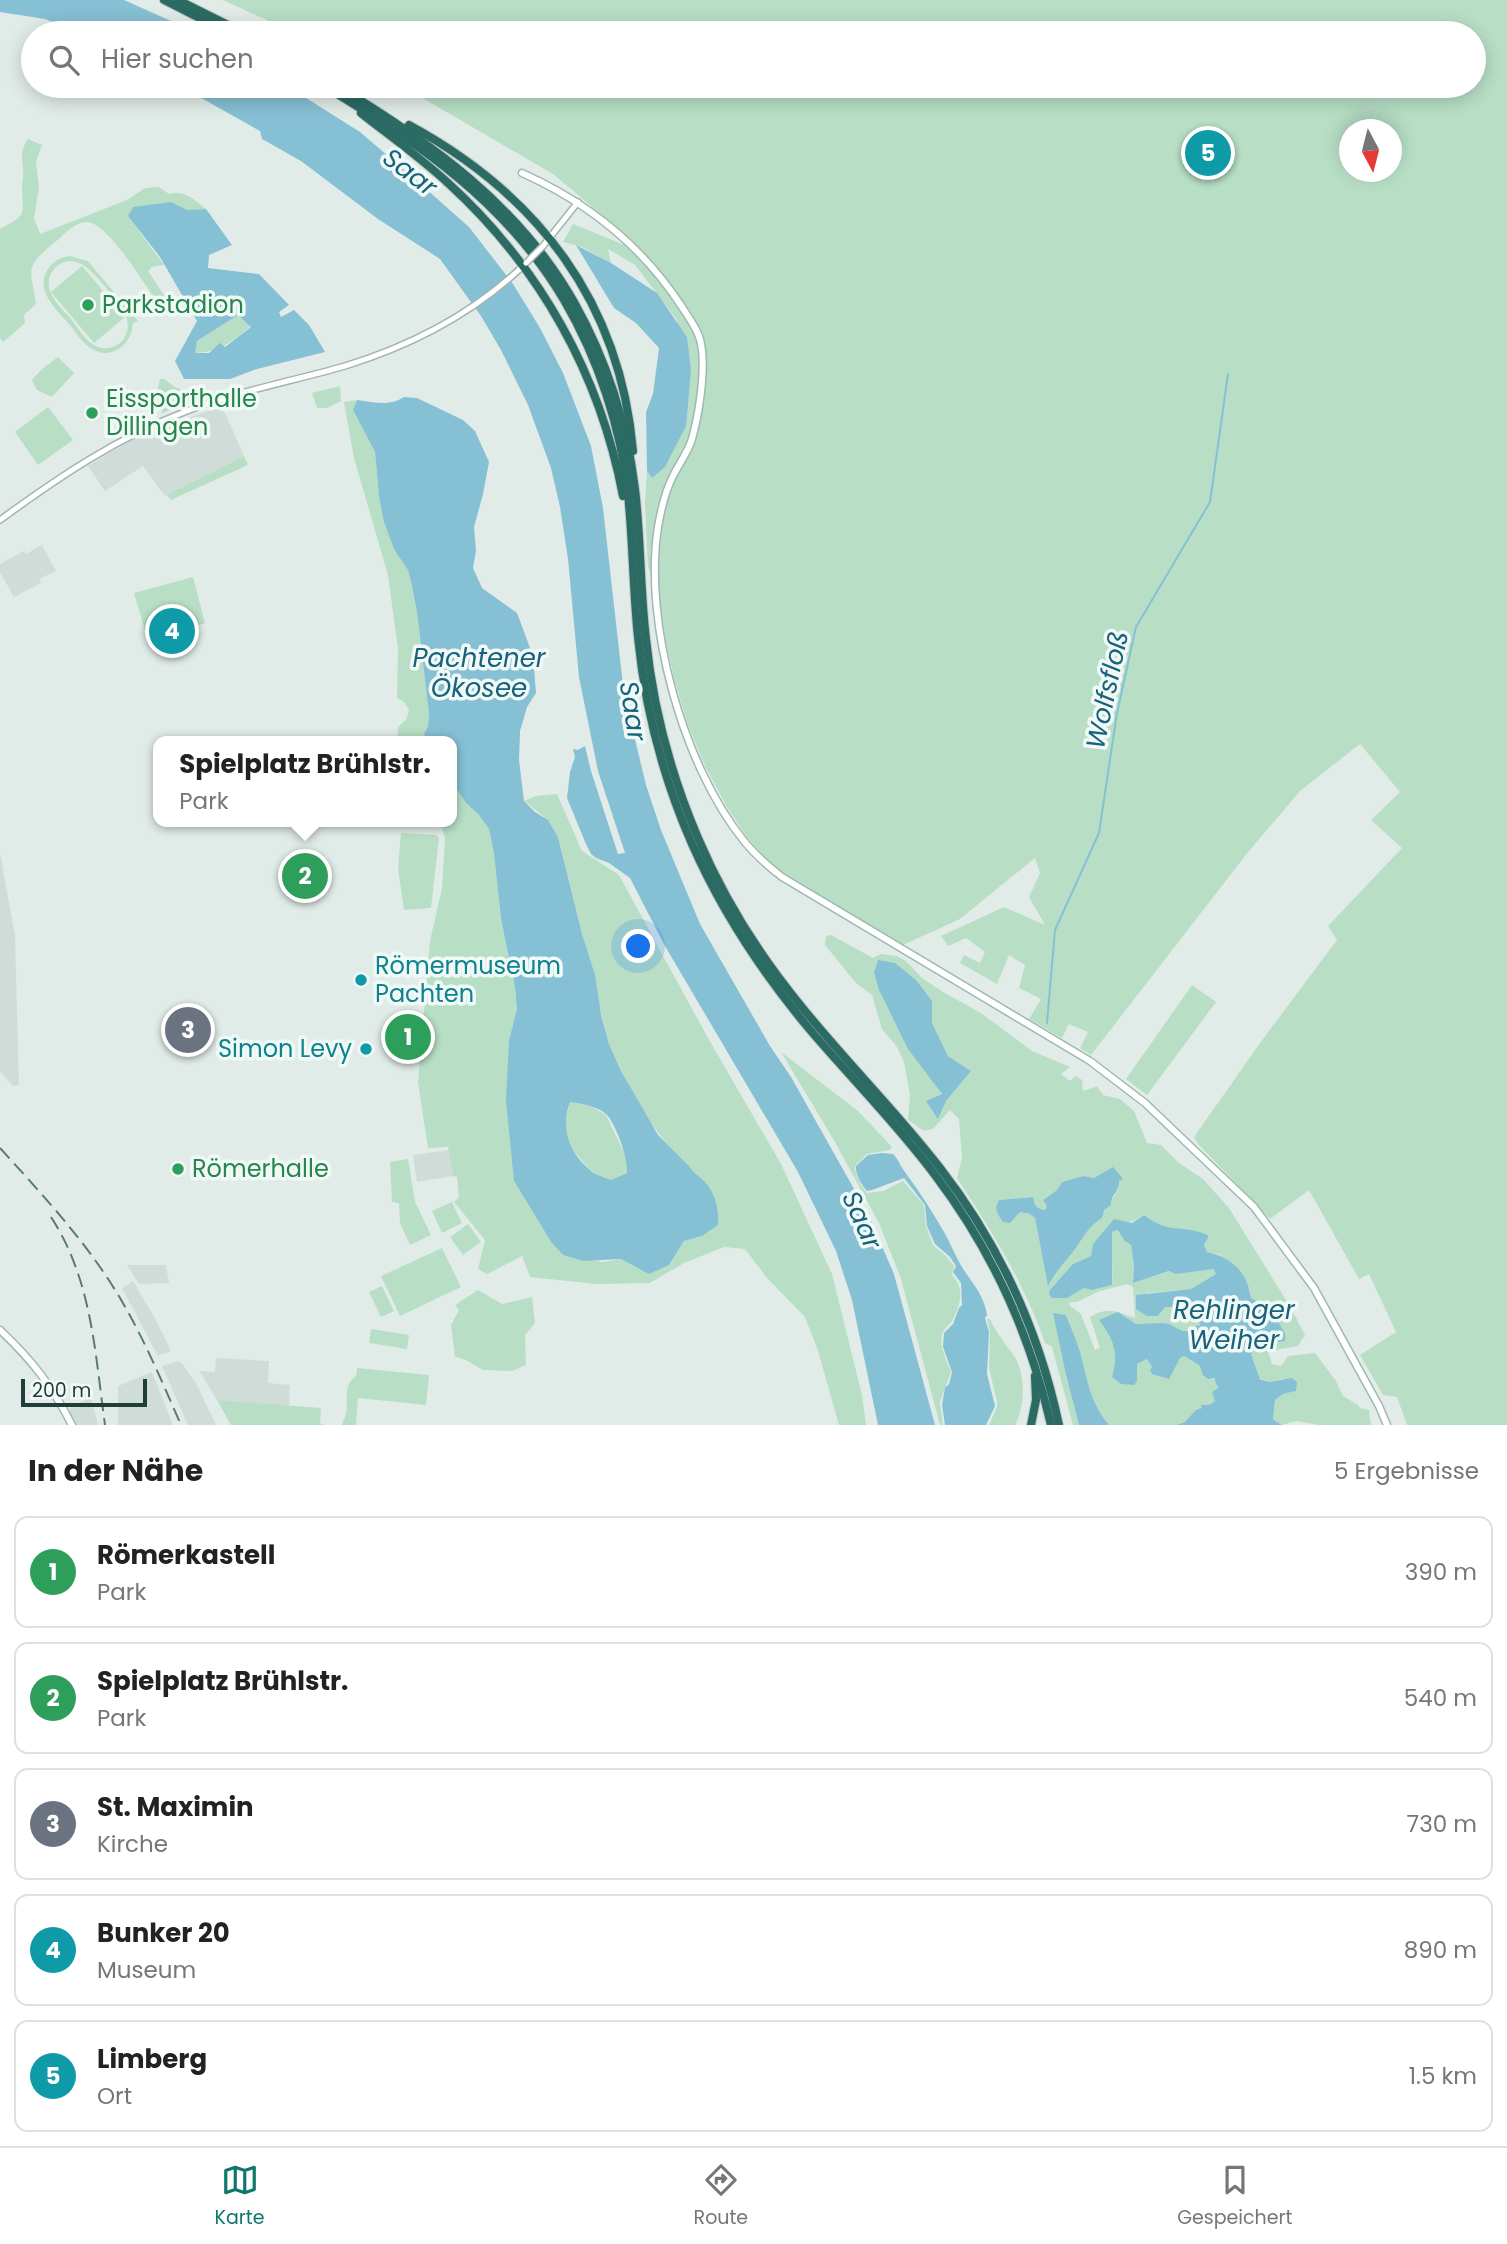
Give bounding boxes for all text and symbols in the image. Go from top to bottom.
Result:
search box [21,21,1486,98]
icon: search [45,41,83,79]
text: Hier suchen [101,41,254,77]
north arrow [1339,119,1402,182]
pin: 5 [1185,127,1231,179]
water label: Saar [375,140,446,205]
place label: Parkstadion [102,288,244,321]
marker: Parkstadion [80,297,96,313]
place label: Eissporthalle Dillingen [106,382,257,443]
marker: Eissporthalle Dillingen [84,405,100,421]
pin: 4 [149,605,195,657]
water label: Wolfsfloß [1077,628,1137,752]
water label: Pachtener Ökosee [412,640,547,706]
water label: Saar [611,679,656,745]
popup [153,736,457,827]
text: Spielplatz Brühlstr. [179,746,431,782]
text: Park [179,785,229,817]
pin: 2 [282,850,328,902]
your location [621,929,655,963]
place label: Römermuseum Pachten [375,949,561,1010]
marker: Römermuseum Pachten [353,972,369,988]
pin: 3 [165,1004,211,1056]
pin: 1 [385,1011,431,1063]
place label: Simon Levy [218,1032,352,1065]
marker: Simon Levy [358,1041,374,1057]
place label: Römerhalle [192,1152,329,1185]
marker: Römerhalle [170,1161,186,1177]
water label: Saar [833,1185,891,1256]
water label: Rehlinger Weiher [1173,1292,1296,1358]
scale bar [21,1376,147,1408]
text: 200 m [32,1377,91,1404]
text: In der Nähe [28,1449,203,1492]
text: 5 Ergebnisse [1334,1455,1479,1487]
text: Römerkastell [97,1537,275,1573]
text: 1 [49,1556,57,1588]
text: 390 m [1405,1556,1477,1588]
text: Park [97,1576,146,1608]
text: Spielplatz Brühlstr. [97,1663,348,1699]
text: 2 [46,1682,60,1714]
text: 540 m [1404,1682,1477,1714]
text: Park [97,1702,146,1734]
text: St. Maximin [97,1789,254,1825]
text: 3 [46,1808,60,1840]
text: 730 m [1407,1808,1477,1840]
text: Kirche [97,1828,168,1860]
text: Bunker 20 [97,1915,230,1951]
text: 4 [45,1934,61,1966]
text: 890 m [1404,1934,1477,1966]
text: Museum [97,1954,196,1986]
text: Limberg [97,2041,207,2077]
text: 5 [46,2060,60,2092]
text: 1.5 km [1409,2060,1477,2092]
text: Ort [97,2080,132,2112]
tab: Karte [215,2161,265,2232]
tab: Route [694,2161,748,2232]
tab: Gespeichert [1177,2161,1292,2232]

